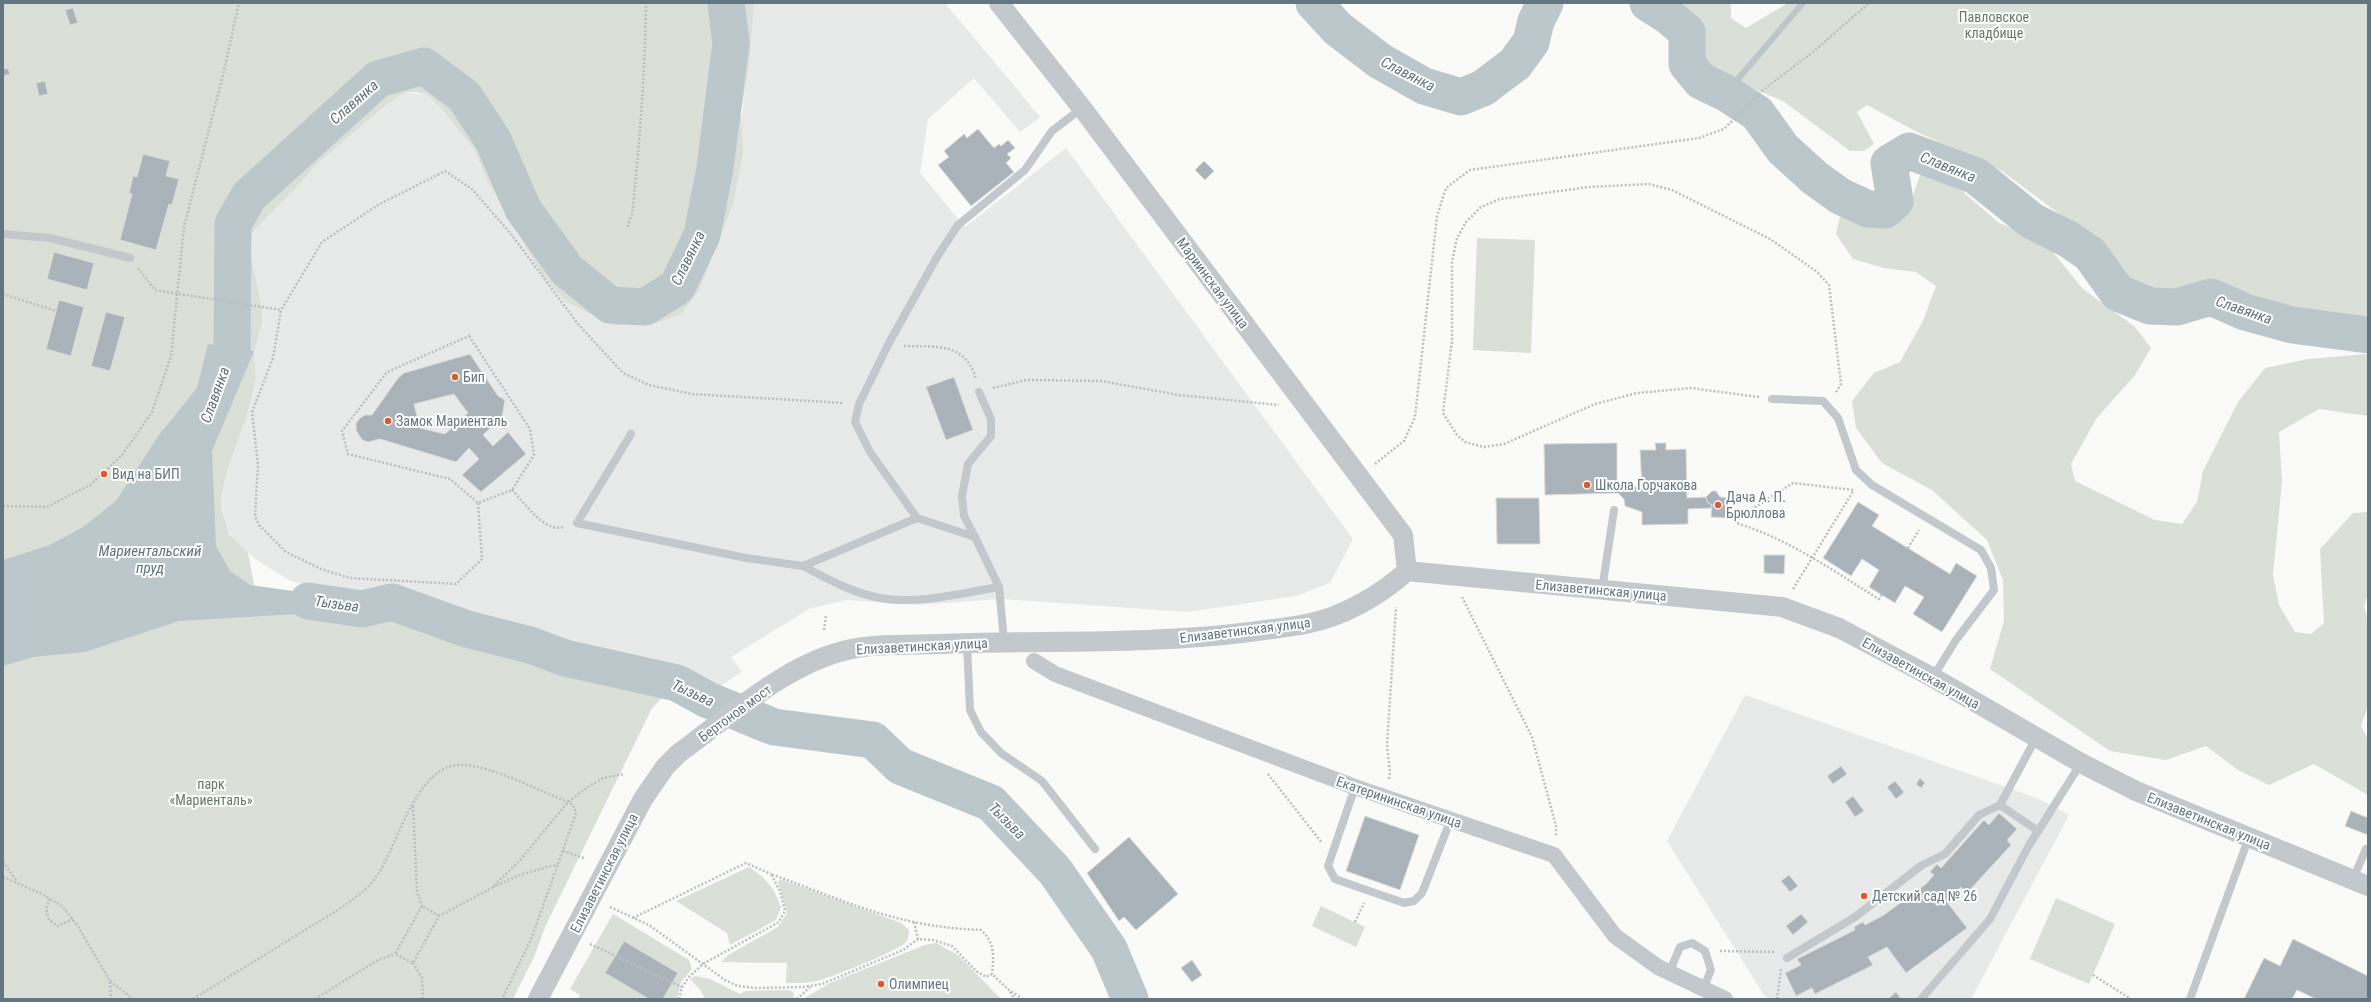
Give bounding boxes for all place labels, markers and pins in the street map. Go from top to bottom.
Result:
place label: Бип [463,369,485,385]
marker: Бип [450,372,460,382]
place label: Замок Мариенталь [396,413,508,429]
marker: Замок Мариенталь [383,416,393,426]
place label: Вид на БИП [112,466,180,482]
marker: Вид на БИП [99,469,109,479]
place label: Школа Горчакова [1595,477,1697,493]
marker: Школа Горчакова [1582,480,1592,490]
place label: Дача А. П. Брюллова [1726,489,1786,521]
marker: Дача А. П. Брюллова [1713,500,1723,510]
place label: Детский сад № 26 [1872,888,1977,904]
marker: Детский сад № 26 [1859,891,1869,901]
place label: Олимпиец [889,976,949,992]
marker: Олимпиец [876,979,886,989]

